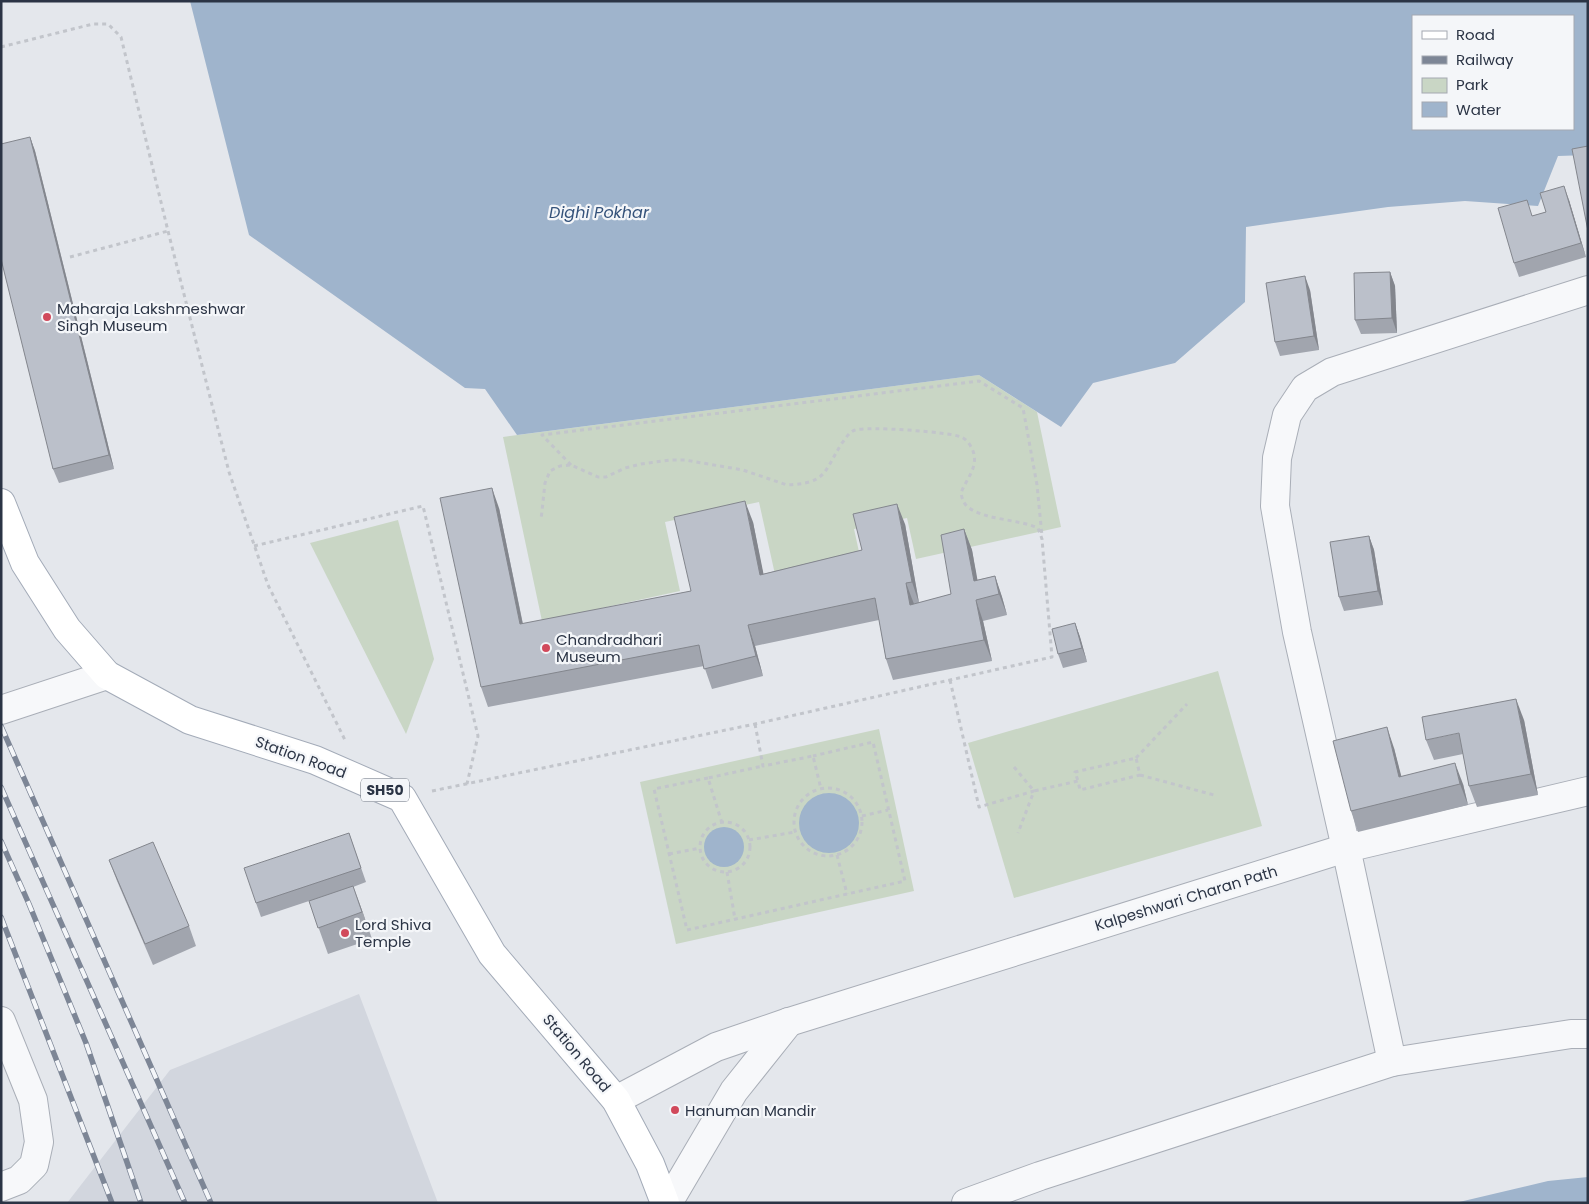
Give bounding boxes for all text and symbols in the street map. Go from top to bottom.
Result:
legend [1412,15,1574,130]
text: Road [1456,24,1495,45]
text: Railway [1456,49,1514,70]
text: Park [1456,74,1488,95]
text: Water [1456,99,1502,120]
water label: Dighi Pokhar [549,201,650,224]
place label: Maharaja Lakshmeshwar Singh Museum [57,298,246,336]
marker: Maharaja Lakshmeshwar Singh Museum [41,311,53,323]
place label: Chandradhari Museum [556,629,662,667]
marker: Chandradhari Museum [540,642,552,654]
street label: Station Road [252,731,350,783]
road number: SH50 [361,778,409,802]
street label: Kalpeshwari Charan Path [1092,860,1280,936]
place label: Lord Shiva Temple [355,914,431,952]
marker: Lord Shiva Temple [339,927,351,939]
street label: Station Road [538,1010,616,1096]
place label: Hanuman Mandir [685,1100,816,1121]
marker: Hanuman Mandir [669,1104,681,1116]

